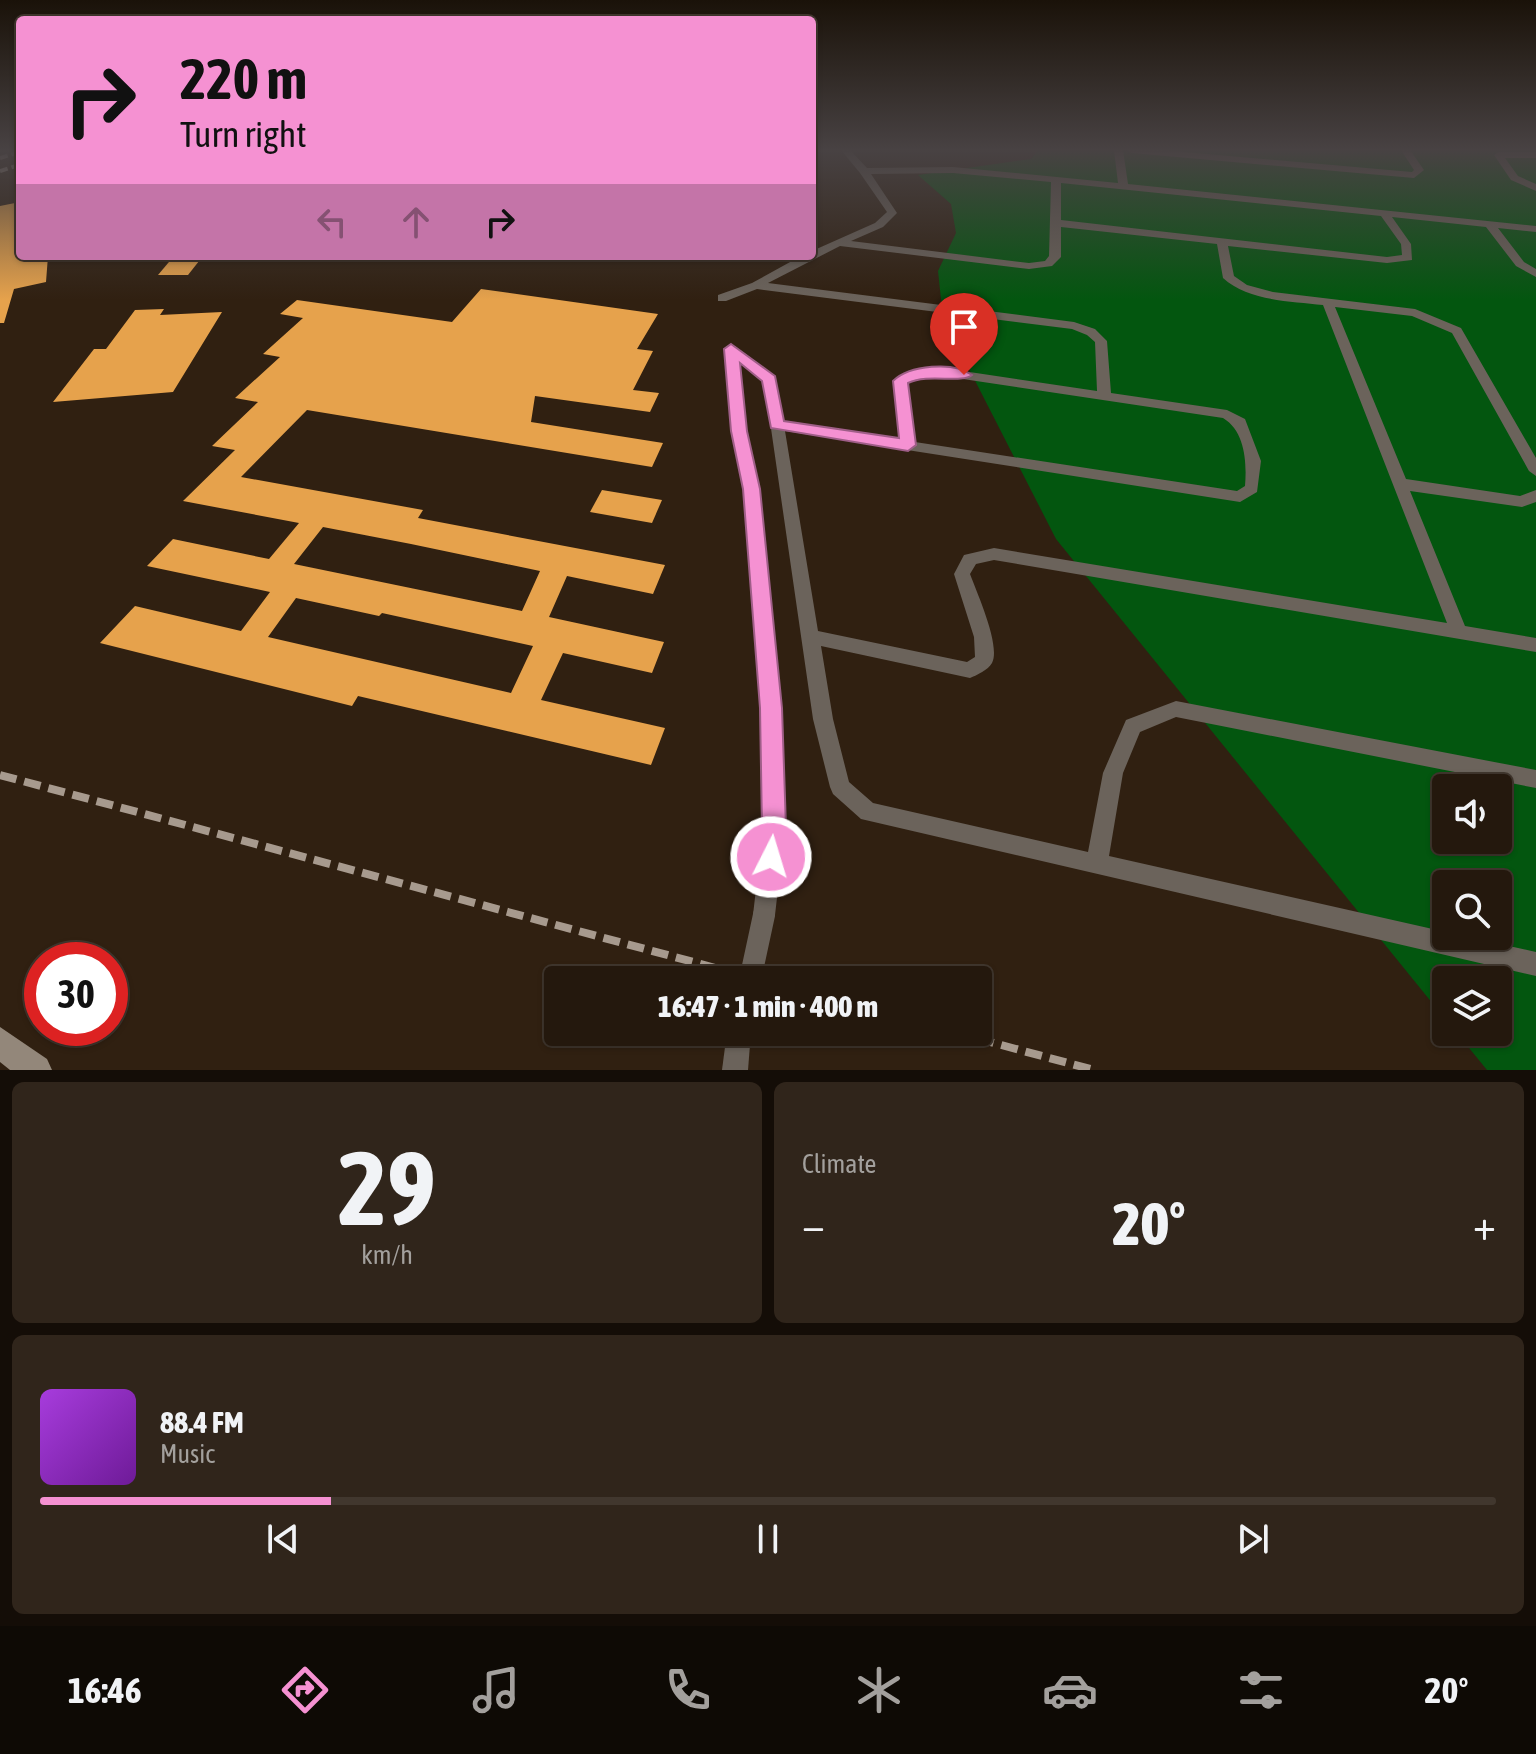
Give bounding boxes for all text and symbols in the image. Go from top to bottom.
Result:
text: 220 m [180,47,307,111]
icon: right [48,48,152,152]
text: Turn right [180,113,307,155]
icon: left [310,200,354,244]
icon: ahead [394,200,438,244]
icon: right [478,200,522,244]
pin [930,293,998,375]
icon: arrive [942,305,986,349]
map controls [1432,774,1512,1046]
button: sound [1432,774,1512,854]
position arrow [729,815,813,899]
button: search [1432,870,1512,950]
speed limit sign: 30 [24,942,128,1046]
button: layers [1432,966,1512,1046]
text: 16:47 · 1 min · 400 m [658,989,878,1023]
text: 29 [338,1128,436,1247]
text: Climate [802,1149,876,1179]
text: 20° [1113,1189,1185,1258]
text: − [802,1199,825,1249]
text: + [1473,1199,1496,1249]
text: km/h [361,1240,413,1270]
text: 88.4 FM [160,1405,244,1439]
text: Music [160,1439,215,1469]
icon: previous [261,1517,305,1561]
icon: pause [746,1517,790,1561]
icon: next [1231,1517,1275,1561]
icon: directions [277,1662,333,1718]
icon: music [468,1662,524,1718]
icon: phone [660,1662,716,1718]
icon: climate [851,1662,907,1718]
icon: car [1042,1662,1098,1718]
icon: filters [1233,1662,1289,1718]
text: 16:46 [68,1669,142,1711]
text: 20° [1425,1669,1468,1711]

